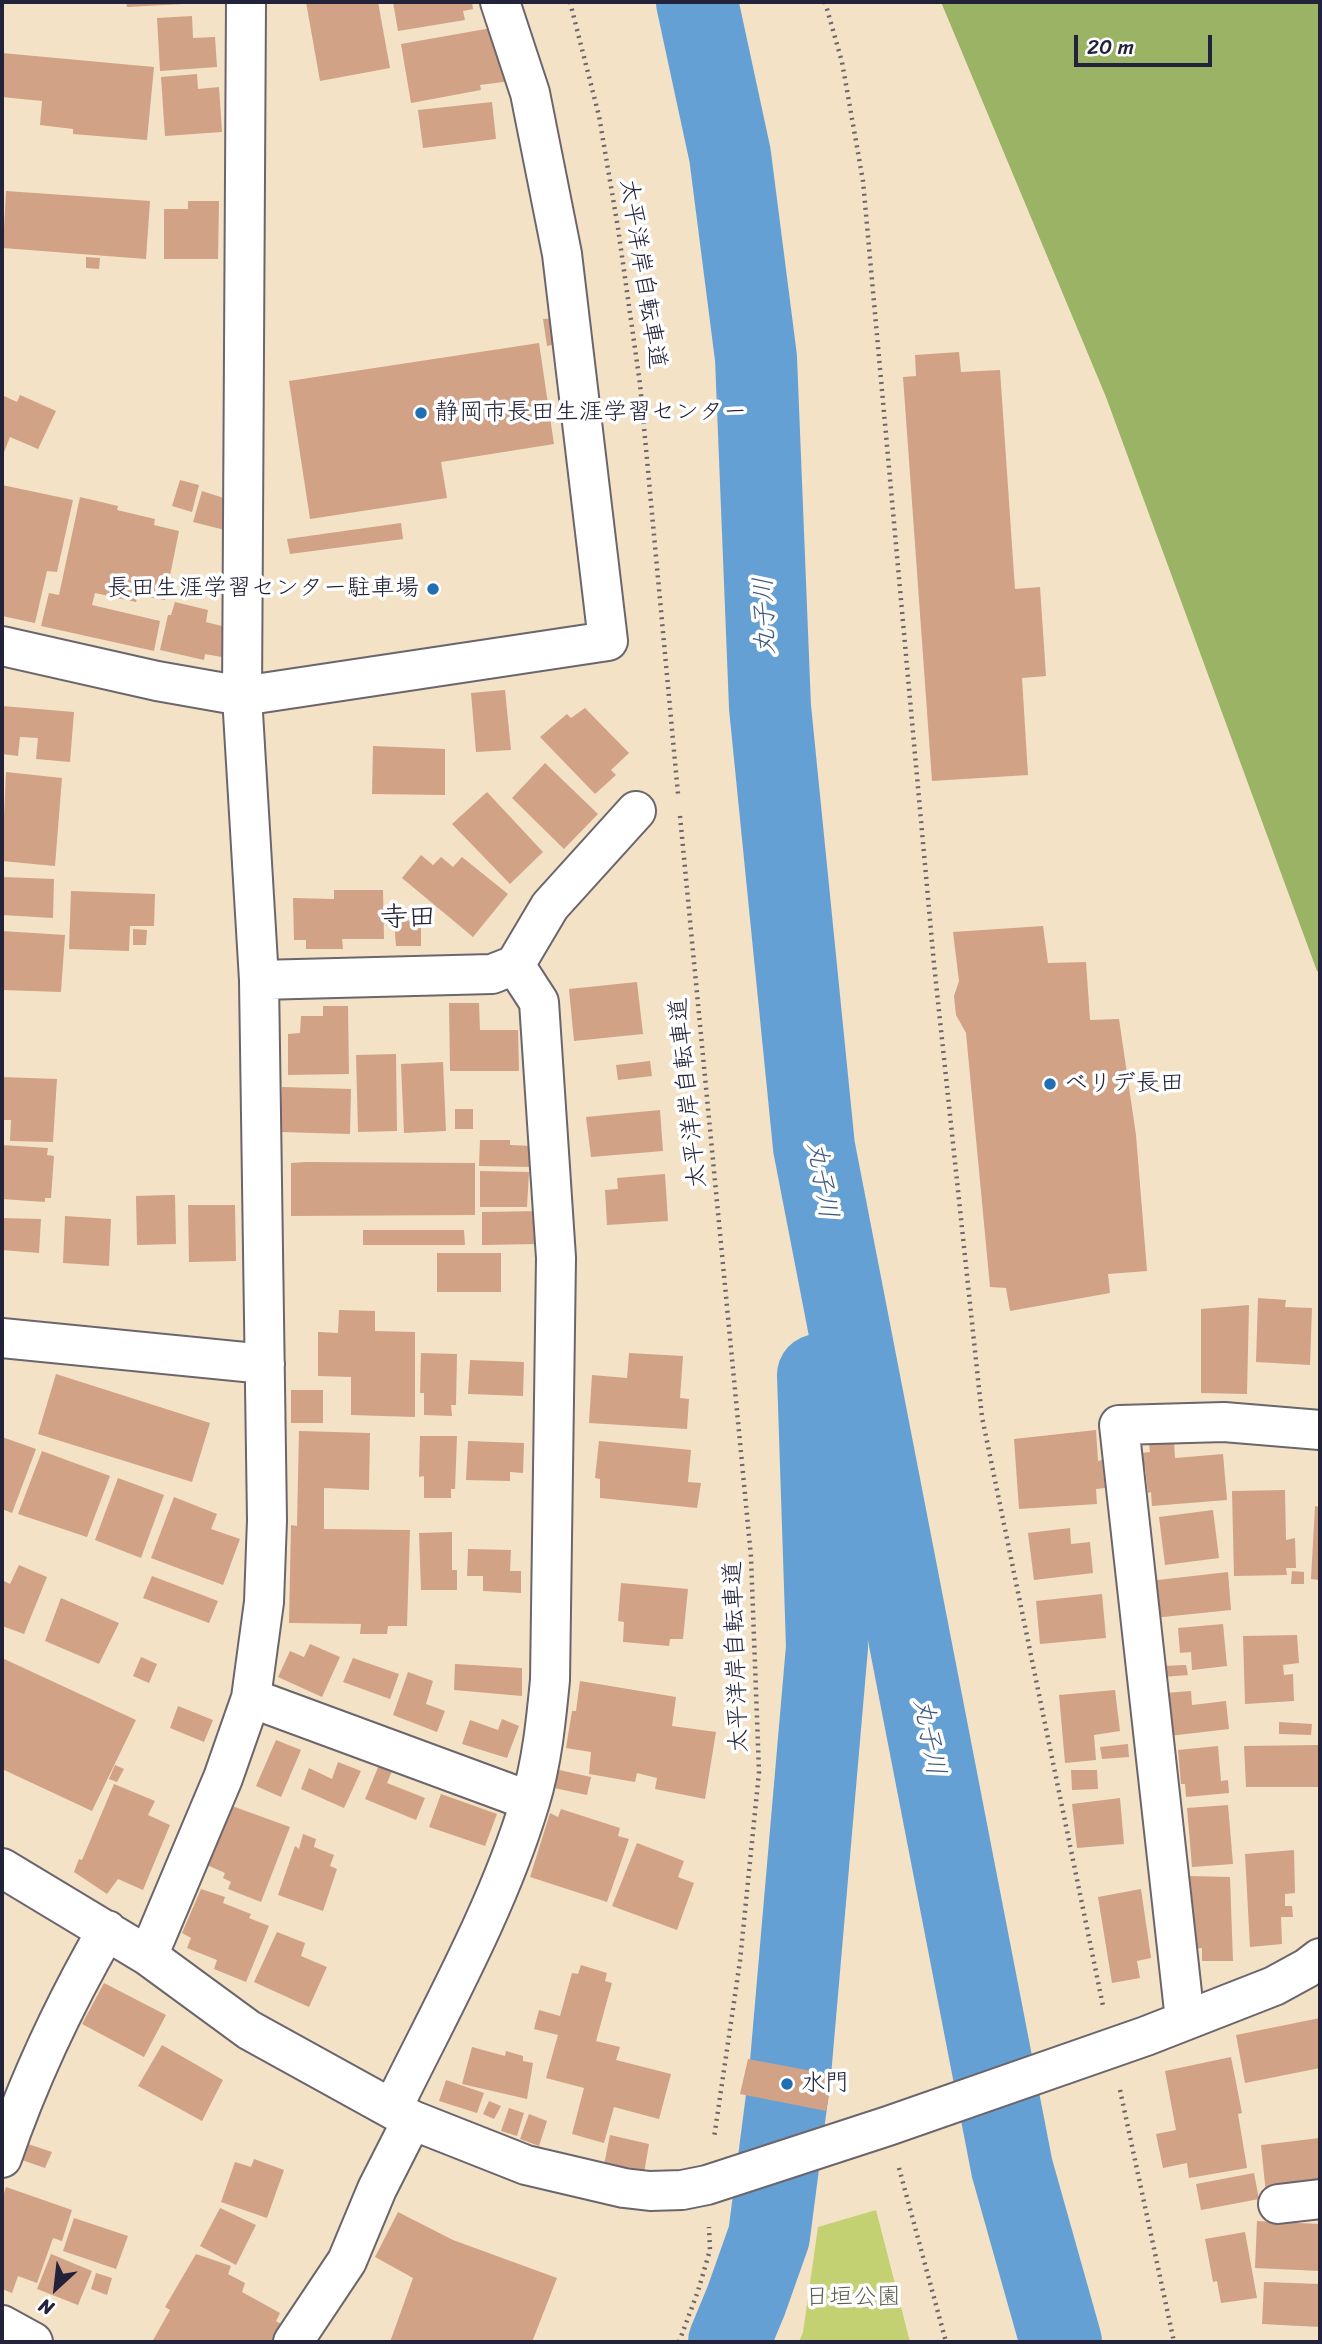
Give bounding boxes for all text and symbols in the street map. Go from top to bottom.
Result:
scale bar [1077,21,1215,65]
text: 20 m [1087,28,1134,66]
street label: 太平洋岸自転車道 [613,177,671,371]
place label: 静岡市長田生涯学習センター [435,399,747,427]
marker: 静岡市長田生涯学習センター [413,405,429,421]
place label: 長田生涯学習センター駐車場 [107,575,419,603]
water label: 丸子川 [749,576,783,656]
marker: 長田生涯学習センター駐車場 [425,581,441,597]
district label: 寺田 [380,902,436,936]
street label: 太平洋岸自転車道 [665,996,713,1190]
place label: ベリデ長田 [1064,1070,1184,1098]
marker: ベリデ長田 [1042,1076,1058,1092]
water label: 丸子川 [799,1139,843,1221]
street label: 太平洋岸自転車道 [719,1561,755,1753]
water label: 丸子川 [905,1696,951,1778]
place label: 水門 [801,2070,849,2098]
marker: 水門 [779,2076,795,2092]
north arrow [21,2253,91,2323]
park label: 日垣公園 [805,2284,901,2312]
text: N [33,2289,60,2325]

